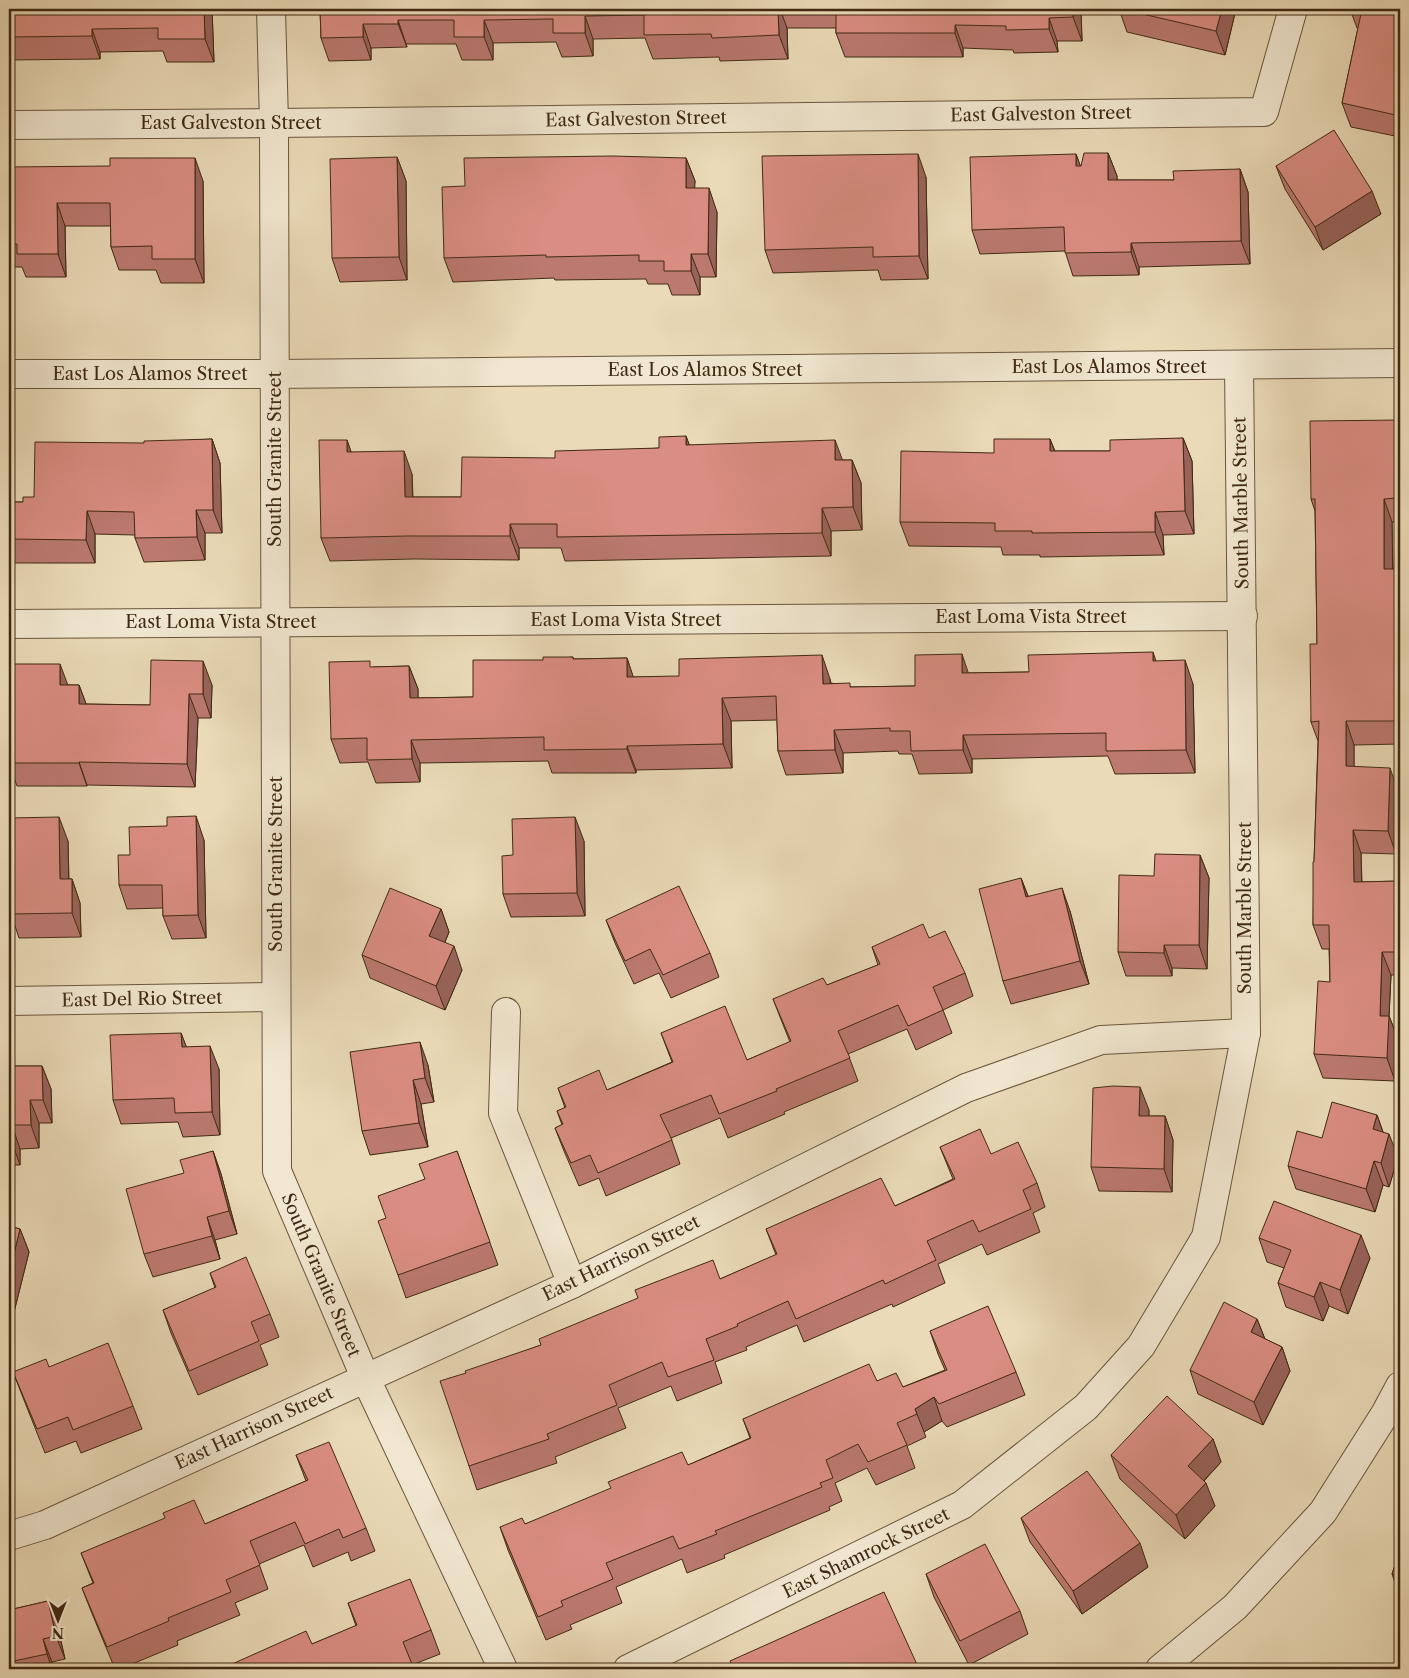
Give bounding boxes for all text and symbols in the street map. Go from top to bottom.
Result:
street label: East Galveston Street [950,101,1133,127]
street label: East Galveston Street [545,106,728,132]
street label: East Galveston Street [140,112,322,134]
street label: East Los Alamos Street [1011,356,1207,378]
street label: East Los Alamos Street [607,359,803,381]
street label: East Los Alamos Street [52,363,248,385]
street label: South Granite Street [264,370,286,547]
street label: South Marble Street [1228,416,1254,589]
street label: East Loma Vista Street [935,606,1127,628]
street label: East Loma Vista Street [530,609,722,631]
street label: East Loma Vista Street [125,611,317,633]
street label: South Granite Street [265,775,287,952]
street label: South Marble Street [1234,821,1256,994]
street label: East Del Rio Street [61,987,223,1011]
street label: South Granite Street [277,1190,366,1361]
street label: East Harrison Street [539,1210,704,1306]
street label: East Harrison Street [171,1381,337,1474]
street label: East Shamrock Street [779,1503,954,1603]
north arrow [32,1596,82,1646]
text: N [52,1624,64,1642]

